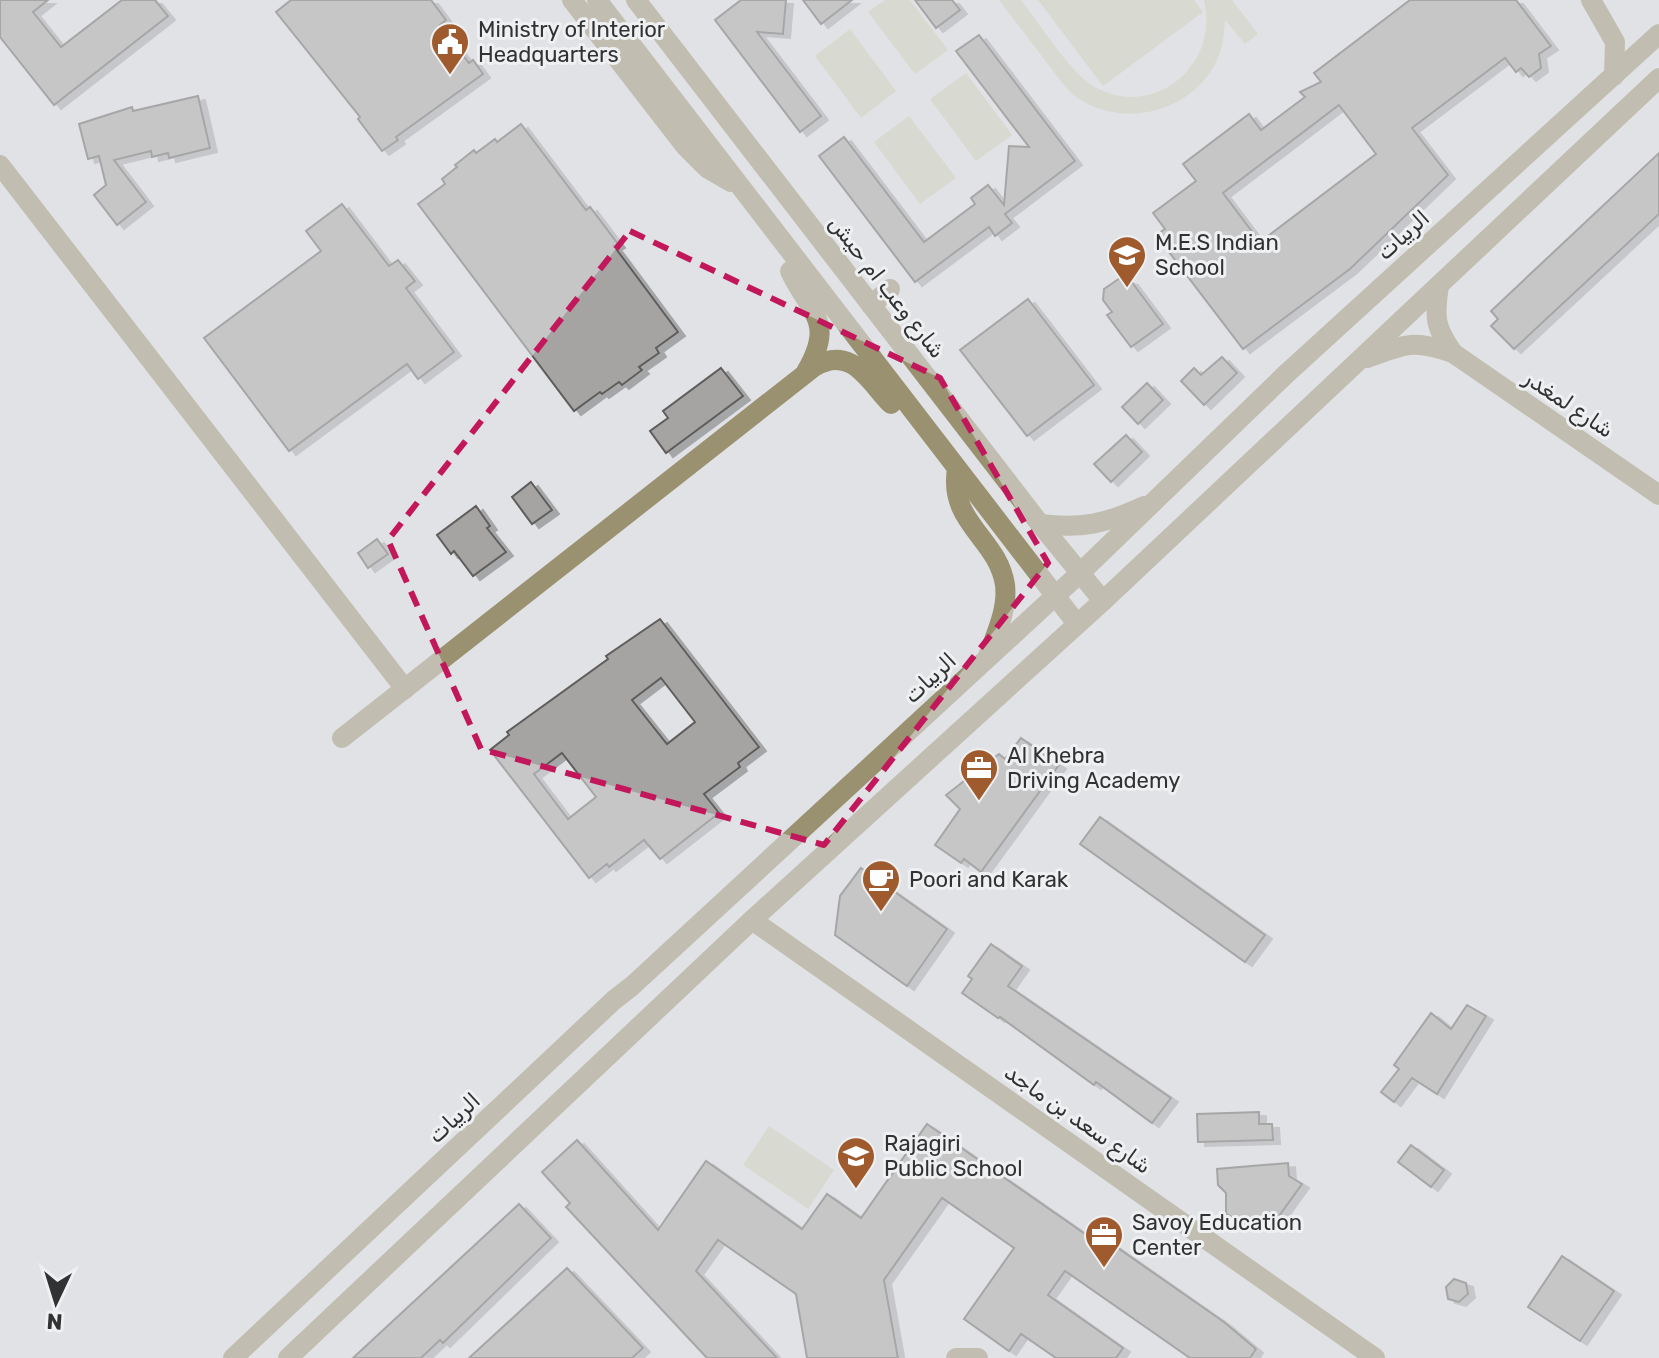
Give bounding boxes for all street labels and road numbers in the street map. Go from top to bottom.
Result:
street label: الربيات [1371,204,1435,266]
street label: شارع وعب ام حيش [821,210,951,365]
street label: شارع لمغدر [1516,363,1619,445]
street label: الربيات [898,647,962,709]
street label: شارع سعد بن ماجد [998,1058,1157,1181]
street label: الربيات [422,1087,486,1149]

